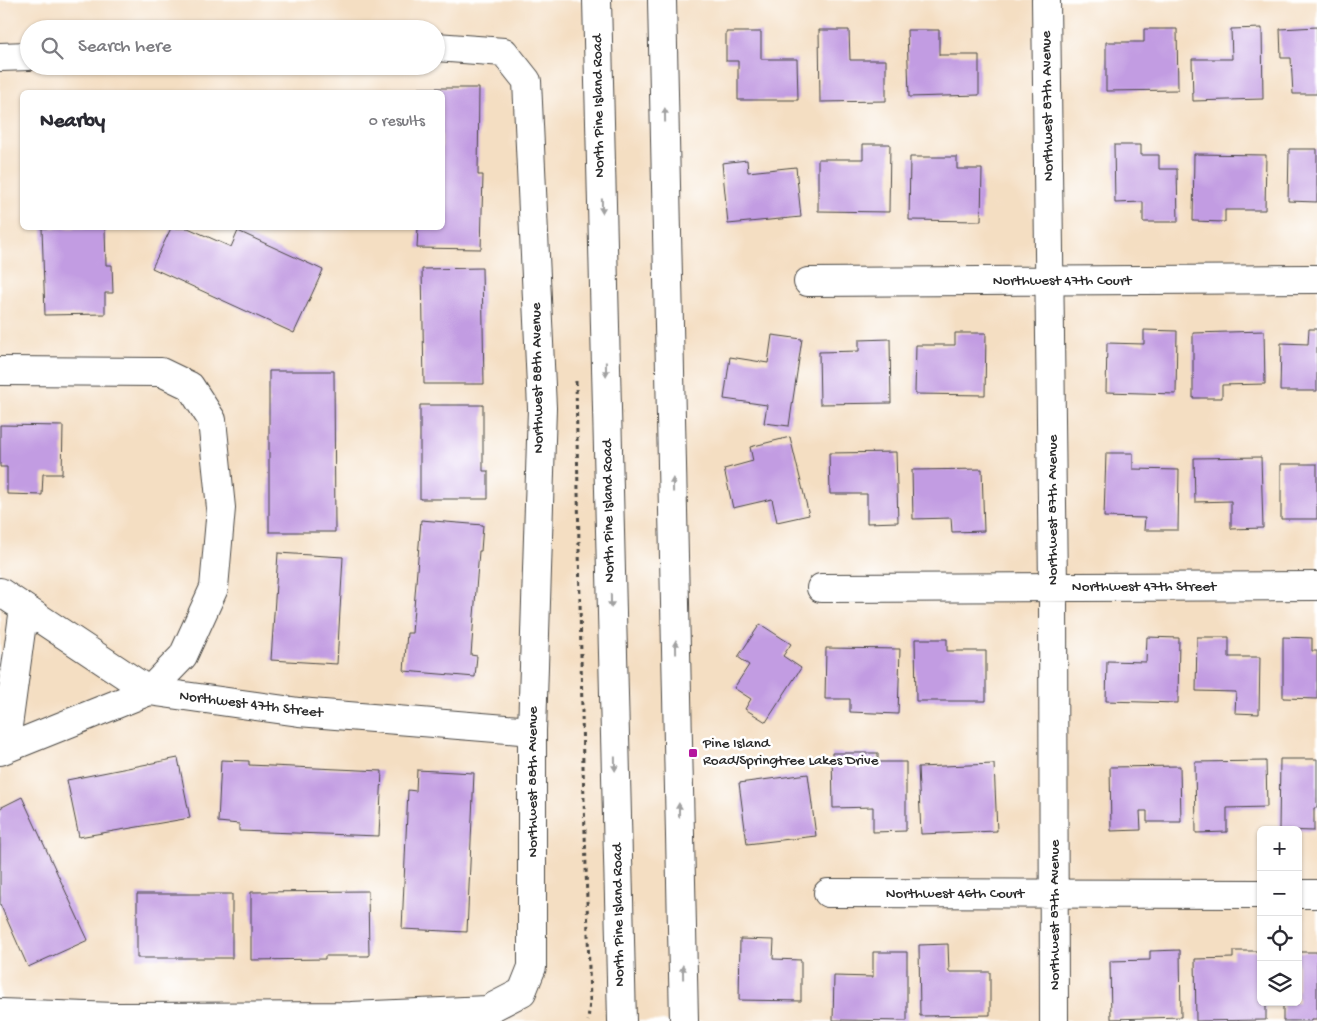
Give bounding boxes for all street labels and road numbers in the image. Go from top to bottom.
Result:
street label: Northwest 87th Avenue [1038,30,1058,181]
street label: North Pine Island Road [589,33,609,178]
street label: Northwest 47th Court [993,272,1133,290]
street label: Northwest 88th Avenue [528,302,548,454]
street label: Northwest 87th Avenue [1044,435,1062,585]
street label: North Pine Island Road [599,438,619,583]
street label: Northwest 47th Street [1072,578,1218,596]
street label: Northwest 47th Street [178,687,326,723]
street label: Northwest 88th Avenue [524,706,542,857]
street label: Northwest 87th Avenue [1046,840,1064,990]
street label: North Pine Island Road [609,842,629,987]
street label: Northwest 46th Court [886,885,1026,903]

